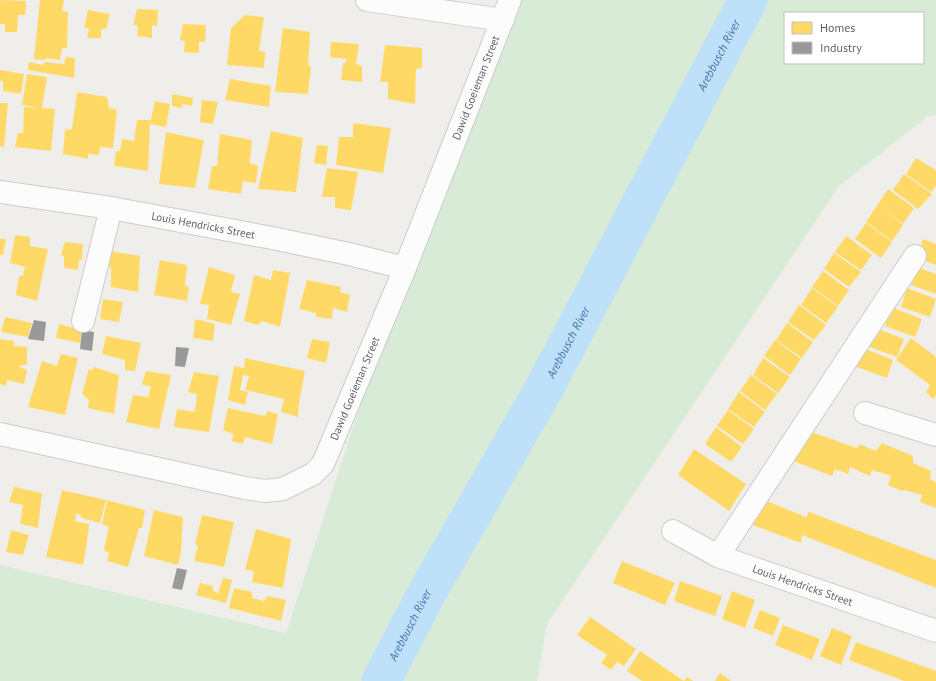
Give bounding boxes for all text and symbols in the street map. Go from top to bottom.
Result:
legend [784,12,924,64]
water label: Arebbusch River [693,16,744,94]
text: Homes [820,20,855,35]
street label: Dawid Goeieman Street [449,33,502,142]
text: Industry [820,40,862,55]
street label: Louis Hendricks Street [150,209,256,242]
water label: Arebbusch River [543,303,593,381]
street label: Dawid Goeieman Street [327,334,383,442]
street label: Louis Hendricks Street [751,561,855,609]
water label: Arebbusch River [384,586,435,664]

